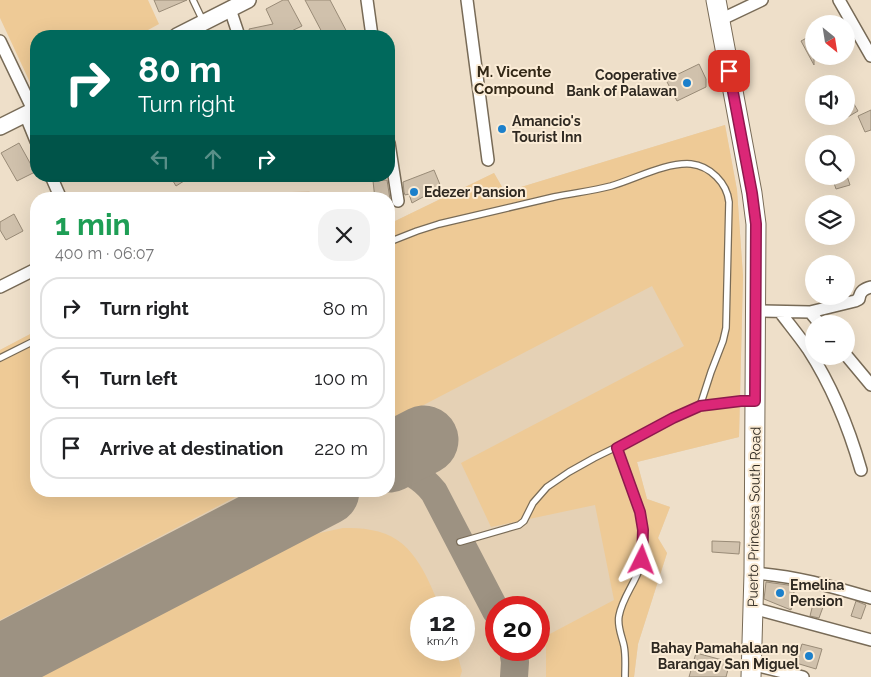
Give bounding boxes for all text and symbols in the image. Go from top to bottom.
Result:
north arrow [805,15,855,65]
map controls [805,15,855,365]
text: 80 m [138,49,222,90]
icon: right [55,50,120,115]
pin [708,50,750,92]
icon: arrive [715,57,743,85]
district label: M. Vicente Compound [474,63,554,98]
place label: Cooperative Bank of Palawan [566,67,678,99]
button: sound [805,75,855,125]
marker: Cooperative Bank of Palawan [681,77,693,89]
text: Turn right [138,91,235,117]
place label: Amancio's Tourist Inn [512,113,582,145]
marker: Amancio's Tourist Inn [496,123,508,135]
button: search [805,135,855,185]
icon: left [146,145,174,173]
icon: ahead [199,145,227,173]
icon: right [252,145,280,173]
place label: Edezer Pansion [424,184,526,200]
marker: Edezer Pansion [408,186,420,198]
button: layers [805,195,855,245]
text: 1 min [55,207,131,242]
button: close [318,209,370,261]
text: 400 m · 06:07 [55,244,154,263]
button: + [805,255,855,305]
icon: right [57,294,85,322]
text: Turn right [100,297,189,319]
text: 80 m [323,297,368,319]
button: − [805,315,855,365]
icon: left [57,364,85,392]
text: Turn left [100,367,177,389]
text: 100 m [314,367,368,389]
street label: Puerto Princesa South Road [744,427,764,607]
icon: arrive [57,434,85,462]
text: Arrive at destination [100,437,284,459]
text: 220 m [314,437,368,459]
position arrow [615,533,667,585]
place label: Emelina Pension [790,577,844,609]
marker: Emelina Pension [774,587,786,599]
speed limit sign: 20 [485,596,550,661]
text: 12 [429,607,456,637]
text: km/h [427,634,458,648]
place label: Bahay Pamahalaan ng Barangay San Miguel [651,640,800,672]
marker: Bahay Pamahalaan ng Barangay San Miguel [803,650,815,662]

